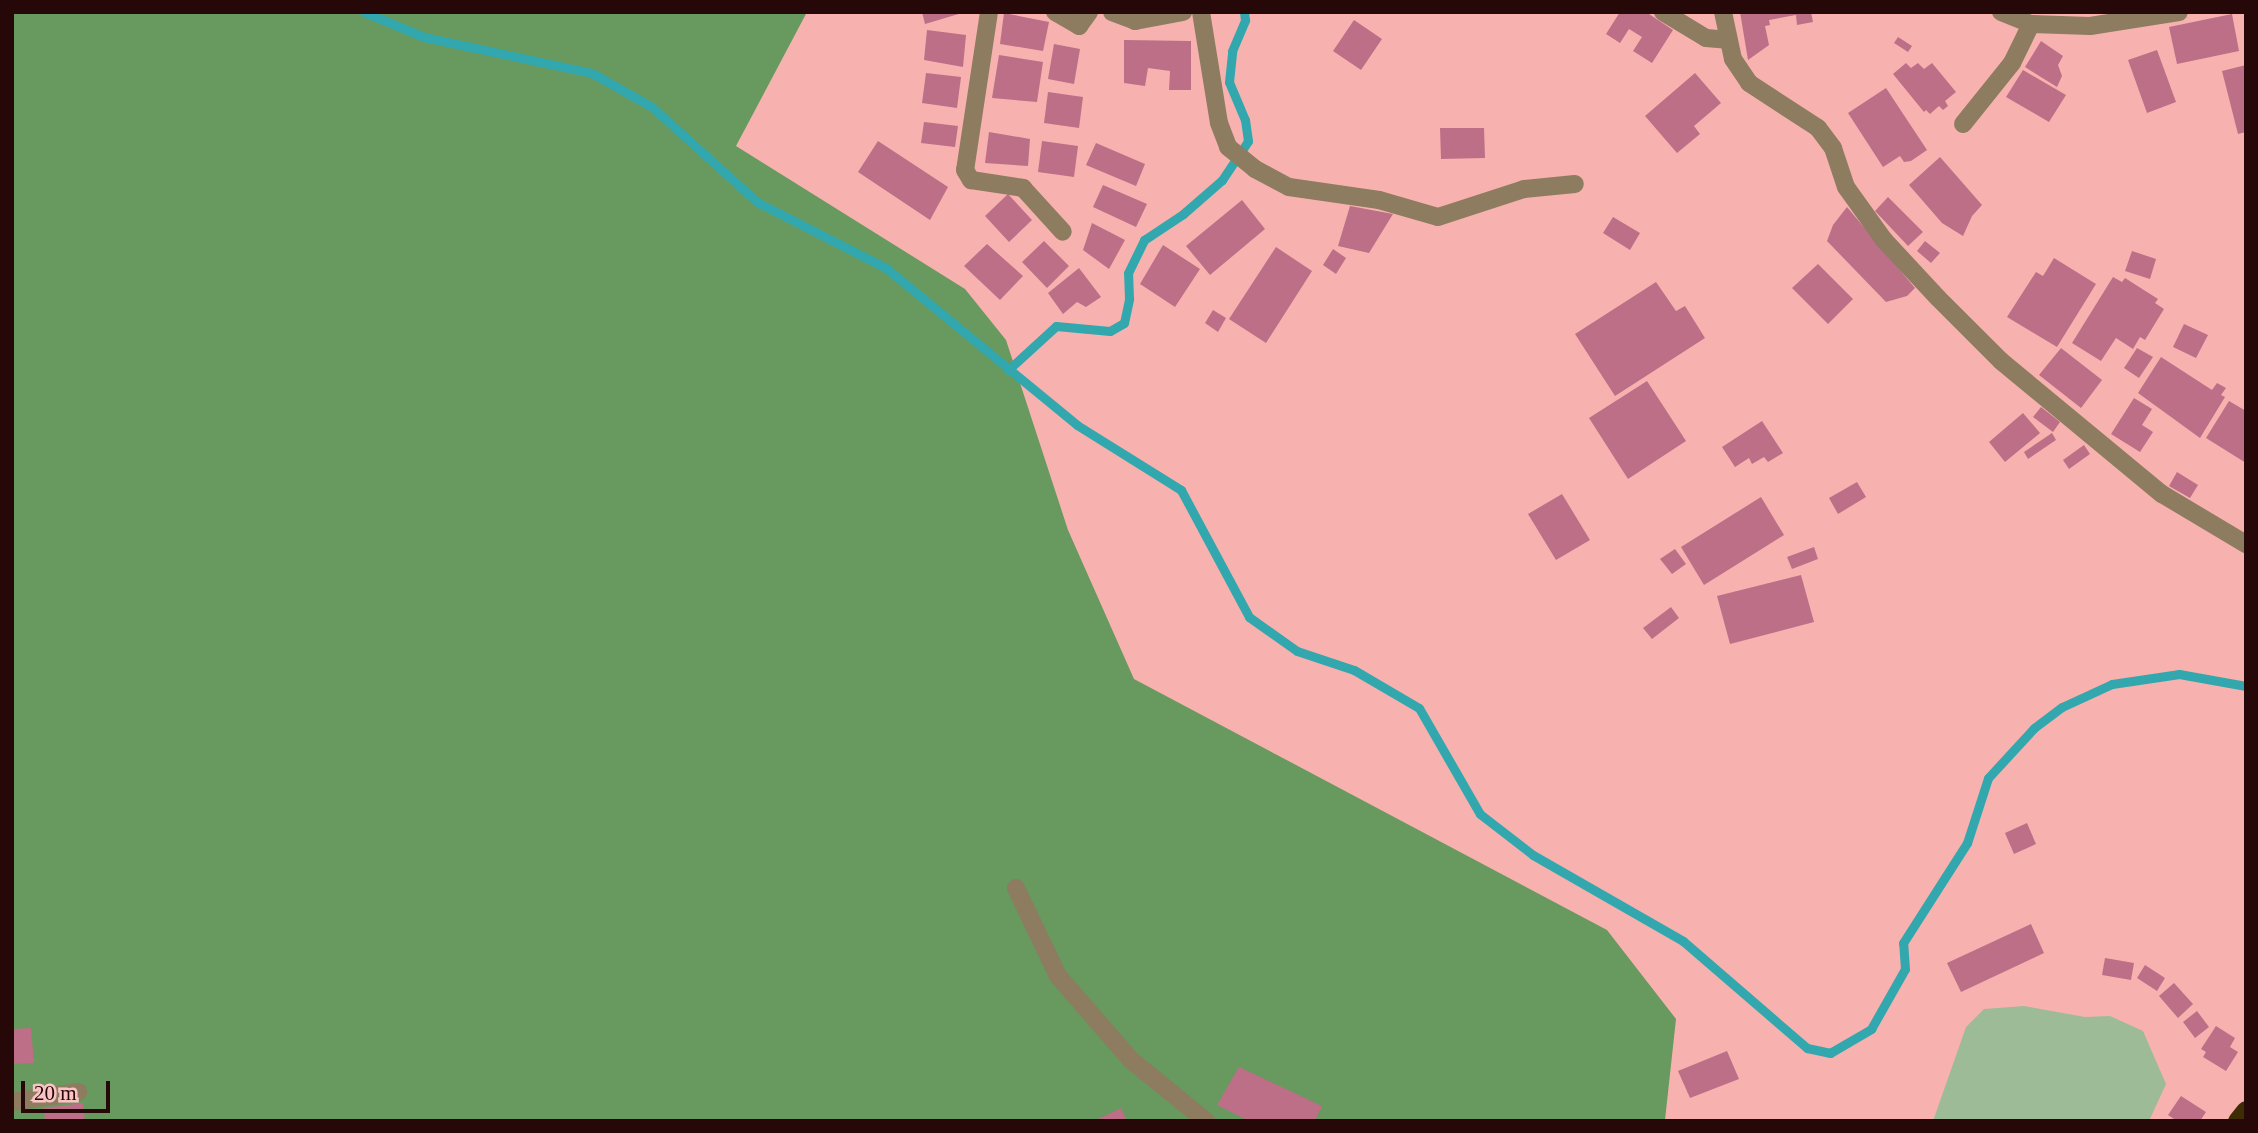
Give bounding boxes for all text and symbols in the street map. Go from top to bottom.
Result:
scale bar [24,1066,114,1110]
text: 20 m [34,1081,77,1105]

